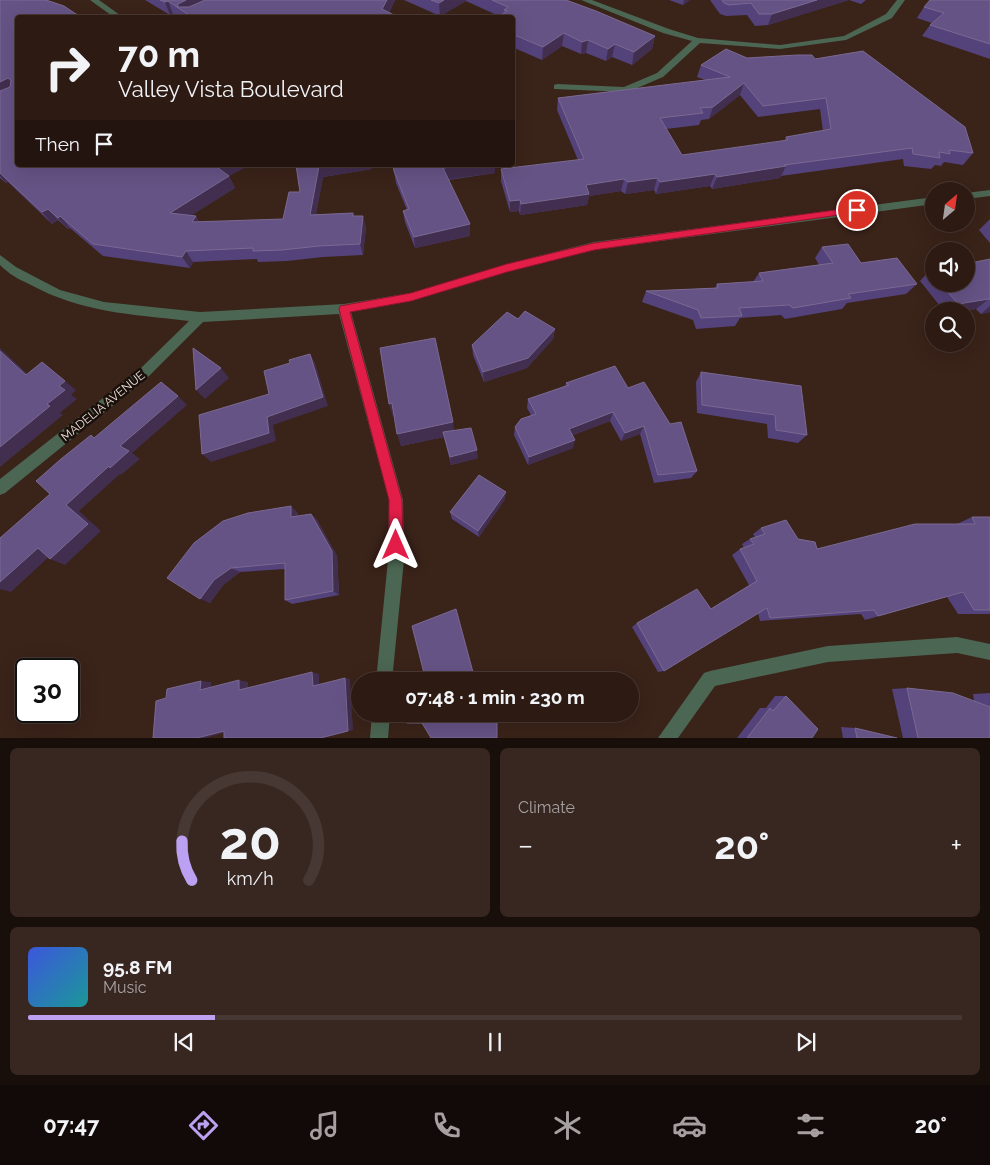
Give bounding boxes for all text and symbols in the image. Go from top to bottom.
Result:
text: 70 m [118,34,200,75]
icon: right [35,35,100,100]
text: Valley Vista Boulevard [118,76,344,102]
icon: arrive [90,130,118,158]
text: Then [35,133,80,155]
north arrow [925,182,975,232]
map controls [925,182,975,352]
pin [836,189,878,231]
icon: arrive [843,196,871,224]
button: sound [925,242,975,292]
button: search [925,302,975,352]
street label: MADELIA AVENUE [58,368,148,444]
position arrow [369,518,421,570]
speed limit sign: 30 [15,658,80,723]
text: 07:48 · 1 min · 230 m [405,686,585,708]
text: Climate [518,798,575,817]
text: 20 [219,810,281,871]
text: 20° [714,823,769,868]
text: − [518,829,533,862]
text: + [950,829,962,862]
text: km/h [226,868,274,889]
text: 95.8 FM [103,956,172,978]
text: Music [103,978,147,997]
icon: previous [170,1028,198,1056]
icon: pause [481,1028,509,1056]
icon: next [792,1028,820,1056]
icon: directions [186,1108,221,1143]
icon: music [307,1108,342,1143]
icon: phone [429,1108,464,1143]
icon: climate [550,1108,585,1143]
icon: car [672,1108,707,1143]
icon: filters [793,1108,828,1143]
text: 07:47 [43,1112,99,1138]
text: 20° [915,1112,947,1138]

